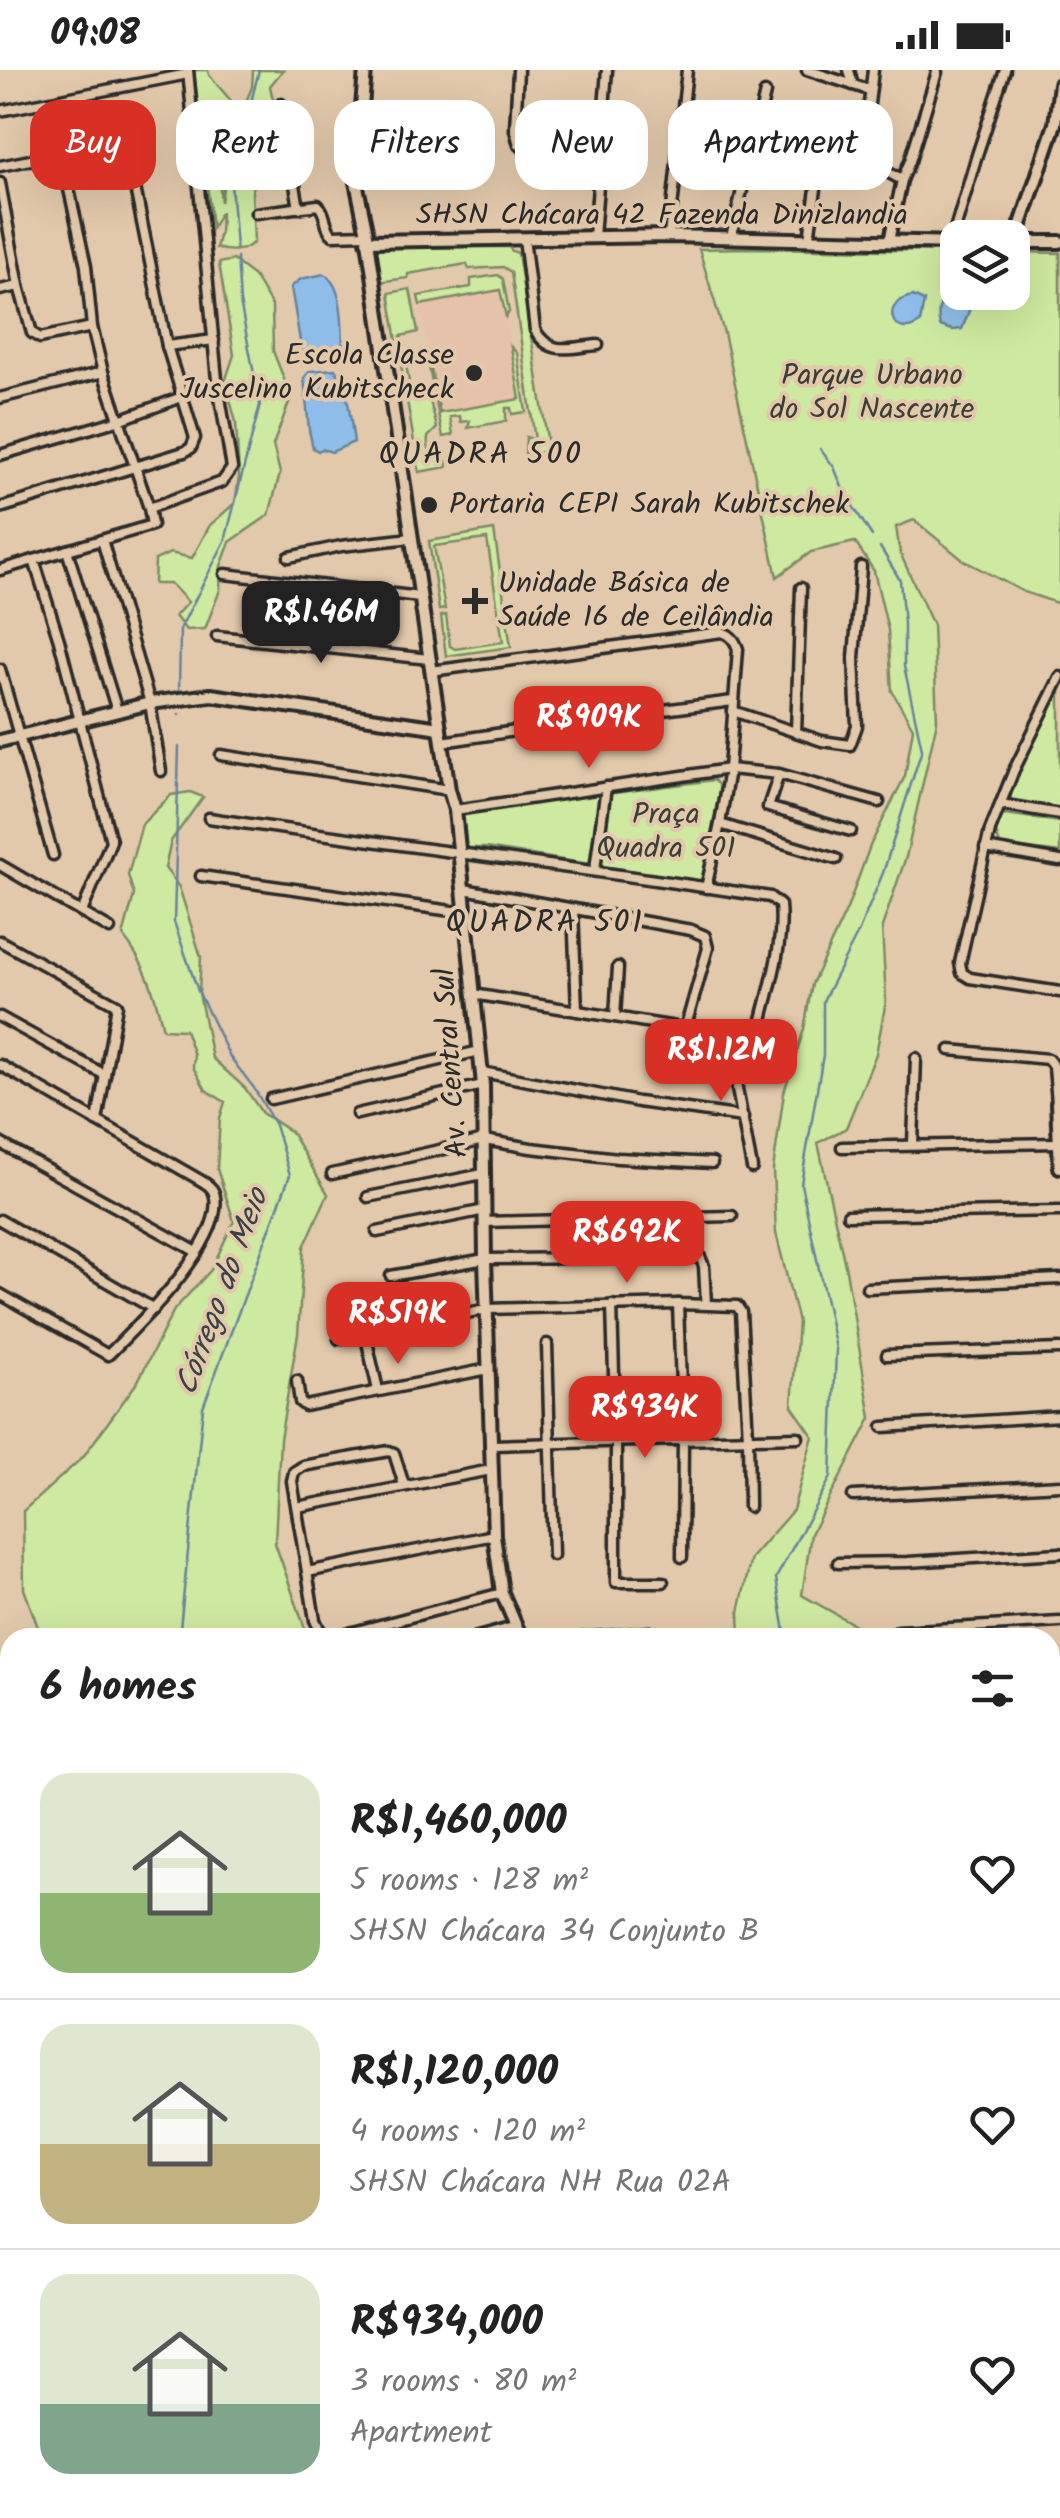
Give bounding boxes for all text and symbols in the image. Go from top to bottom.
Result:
text: 09:08 [50,5,140,65]
chip: Buy [30,100,156,190]
chip: Rent [176,100,314,190]
chip: Filters [334,100,495,190]
chip: New [515,100,648,190]
chip: Apartment [668,100,893,190]
street label: SHSN Chácara 42 Fazenda Dinizlandia [416,192,908,240]
map controls [940,220,1030,310]
button: layers [940,220,1030,310]
place label: Escola Classe Juscelino Kubitscheck [180,332,455,414]
park label: Parque Urbano do Sol Nascente [770,352,974,434]
marker: Escola Classe Juscelino Kubitscheck [463,362,485,384]
district label: QUADRA 500 [379,430,583,481]
place label: Portaria CEPI Sarah Kubitschek [449,481,850,529]
marker: Portaria CEPI Sarah Kubitschek [418,494,440,516]
place label: Unidade Básica de Saúde 16 de Ceilândia [498,560,774,642]
pin: R$1.46M [229,581,413,666]
text: R$1.46M [264,588,378,639]
marker: Unidade Básica de Saúde 16 de Ceilândia [462,588,488,614]
pin: R$909K [508,686,670,771]
text: R$909K [536,693,642,744]
park label: Praça Quadra 501 [596,791,736,873]
district label: QUADRA 501 [446,898,644,949]
street label: Av. Central Sul [421,966,483,1160]
pin: R$1.12M [629,1019,813,1104]
text: R$1.12M [667,1026,775,1077]
water label: Córrego do Meio [162,1179,285,1403]
pin: R$692K [546,1201,708,1286]
text: R$692K [572,1208,682,1259]
pin: R$519K [317,1282,479,1367]
text: R$519K [348,1289,448,1340]
pin: R$934K [564,1376,726,1461]
text: R$934K [591,1383,699,1434]
text: 6 homes [40,1655,196,1722]
icon: filters [965,1661,1020,1716]
text: R$1,460,000 [350,1789,567,1856]
icon: home [120,1813,240,1933]
icon: heart [965,1846,1020,1901]
text: 5 rooms · 128 m² [350,1856,588,1907]
text: SHSN Chácara 34 Conjunto B [350,1907,759,1958]
text: R$1,120,000 [350,2040,558,2107]
icon: home [120,2064,240,2184]
icon: heart [965,2097,1020,2152]
text: 4 rooms · 120 m² [350,2107,585,2158]
text: SHSN Chácara NH Rua 02A [350,2158,731,2209]
text: R$934,000 [350,2290,543,2357]
icon: home [120,2314,240,2434]
icon: heart [965,2347,1020,2402]
text: 3 rooms · 80 m² [350,2357,576,2408]
text: Apartment [350,2408,492,2459]

